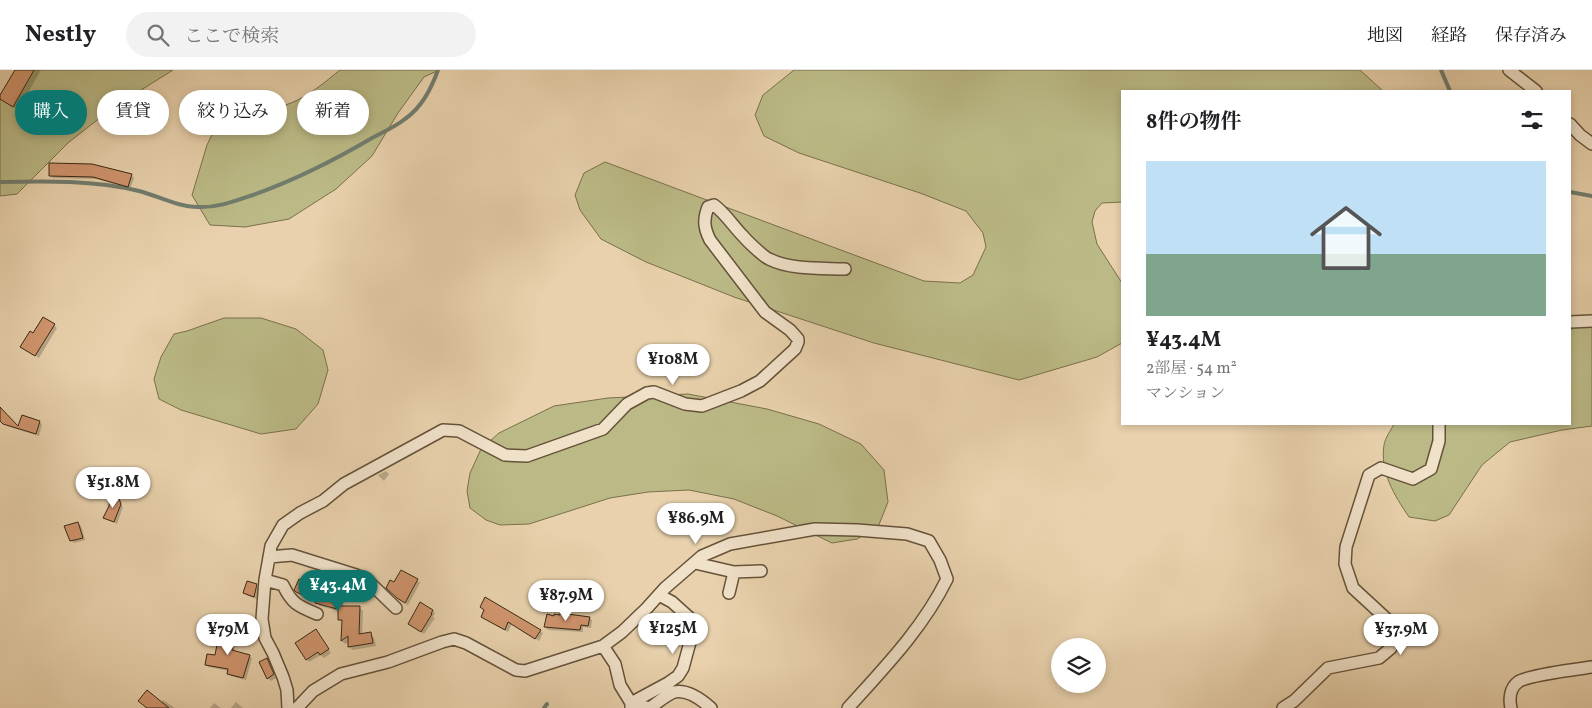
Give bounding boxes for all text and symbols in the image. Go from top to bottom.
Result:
search box [126,12,476,57]
text: Nestly [25,18,96,52]
icon: search [144,21,172,49]
text: ここで検索 [184,24,279,50]
text: 地図 [1367,24,1403,49]
text: 経路 [1431,24,1467,49]
text: 保存済み [1495,24,1567,49]
chip: 購入 [15,90,87,135]
chip: 賃貸 [97,90,169,135]
chip: 絞り込み [179,90,287,135]
chip: 新着 [297,90,369,135]
icon: filters [1518,106,1546,134]
text: 8件の物件 [1146,108,1241,137]
icon: home [1301,193,1391,283]
text: ¥43.4M [1146,326,1221,355]
pin: ¥108M [638,344,708,386]
text: ¥108M [648,349,698,371]
text: 2部屋 · 54 m² [1146,358,1237,380]
text: マンション [1146,383,1225,405]
pin: ¥51.8M [72,466,154,509]
text: ¥51.8M [87,472,139,494]
pin: ¥86.9M [655,502,737,545]
text: ¥86.9M [668,508,724,530]
pin: ¥43.4M [297,570,379,612]
text: ¥43.4M [309,575,367,597]
pin: ¥87.9M [525,580,607,622]
text: ¥87.9M [539,585,593,607]
pin: ¥125M [638,612,708,655]
pin: ¥79M [198,614,258,656]
pin: ¥37.9M [1360,614,1442,656]
text: ¥125M [649,618,697,640]
text: ¥79M [207,619,249,641]
text: ¥37.9M [1374,619,1428,641]
map controls [1051,638,1106,693]
button: layers [1051,638,1106,693]

